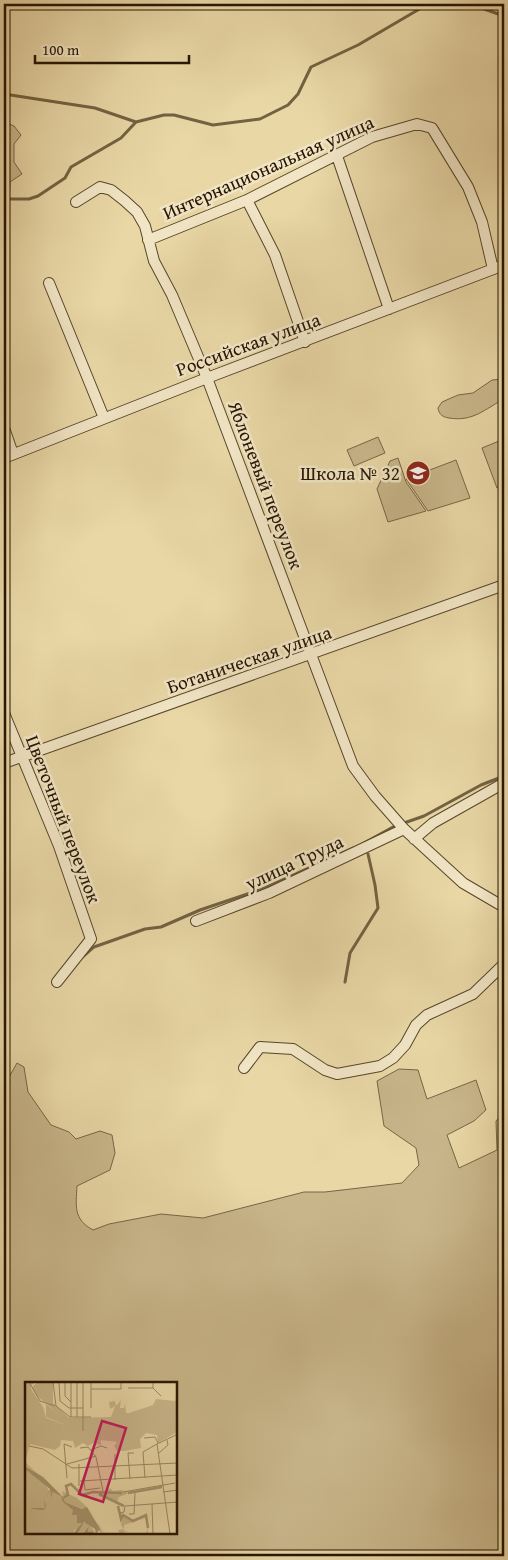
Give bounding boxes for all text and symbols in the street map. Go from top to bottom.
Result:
scale bar [35,32,189,64]
text: 100 m [42,39,80,60]
street label: Интернациональная улица [158,108,378,226]
street label: Российская улица [172,305,324,383]
street label: Яблоневый переулок [221,396,311,573]
place label: Школа № 32 [300,459,400,487]
school or university icon: Школа № 32 [405,460,431,486]
street label: Ботаническая улица [163,618,335,700]
street label: Цветочный переулок [19,731,109,907]
street label: улица Труда [239,827,348,897]
inset map [25,1382,178,1535]

